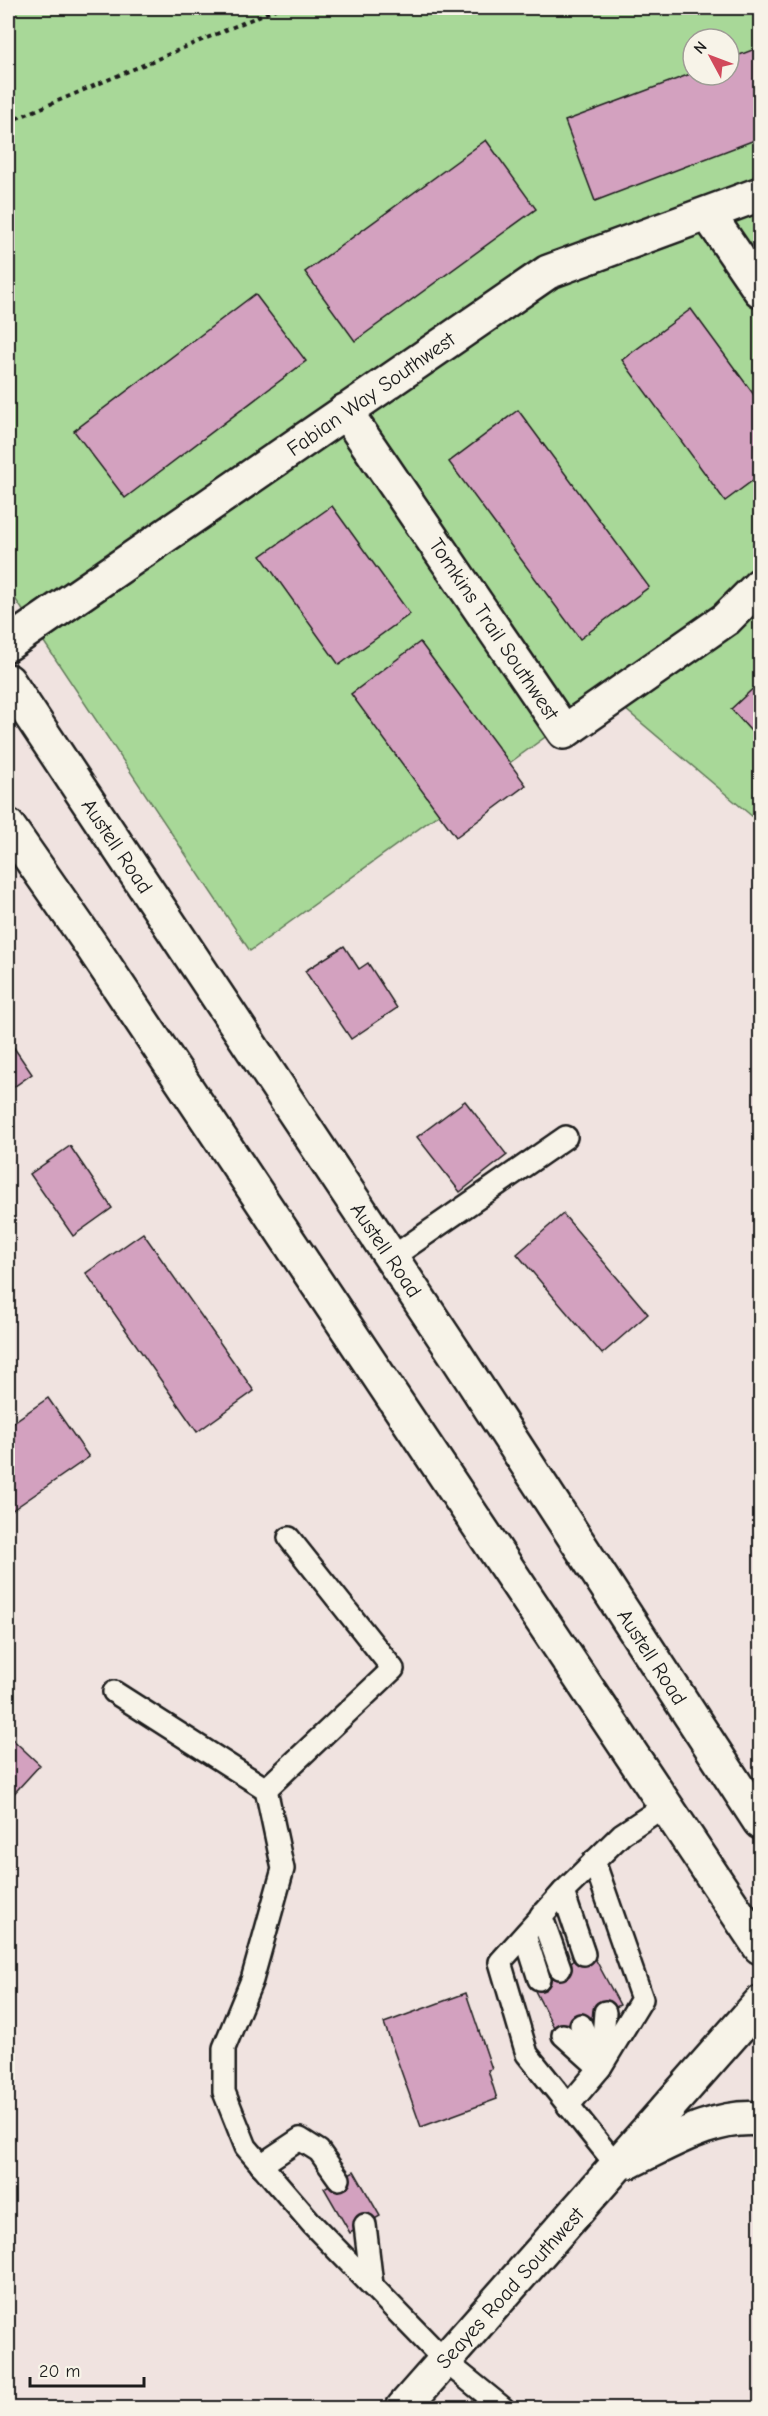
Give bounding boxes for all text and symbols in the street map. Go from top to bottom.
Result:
north arrow [681,27,741,87]
text: N [690,38,711,58]
street label: Fabian Way Southwest [282,326,460,461]
street label: Tomkins Trail Southwest [424,534,564,725]
street label: Austell Road [77,794,157,898]
street label: Austell Road [346,1198,426,1302]
street label: Austell Road [612,1605,692,1709]
street label: Seayes Road Southwest [431,2202,589,2374]
scale bar [30,2350,144,2388]
text: 20 m [39,2361,80,2382]

